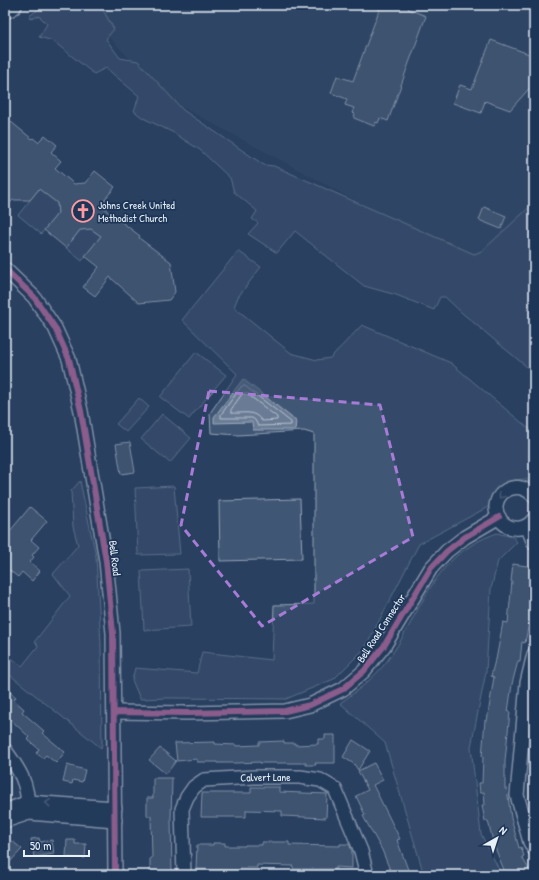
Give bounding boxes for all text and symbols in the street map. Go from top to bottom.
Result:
church icon: Johns Creek United Methodist Church [70,198,96,224]
place label: Johns Creek United Methodist Church [98,198,176,225]
one-way arrow [499,492,506,499]
street label: Bell Road [106,540,124,577]
street label: Bell Road Connector [354,590,409,665]
street label: Calvert Lane [240,770,291,785]
one-way arrow [45,799,51,808]
north arrow [477,818,517,858]
text: N [497,823,510,838]
scale bar [24,832,89,858]
text: 50 m [30,837,51,854]

